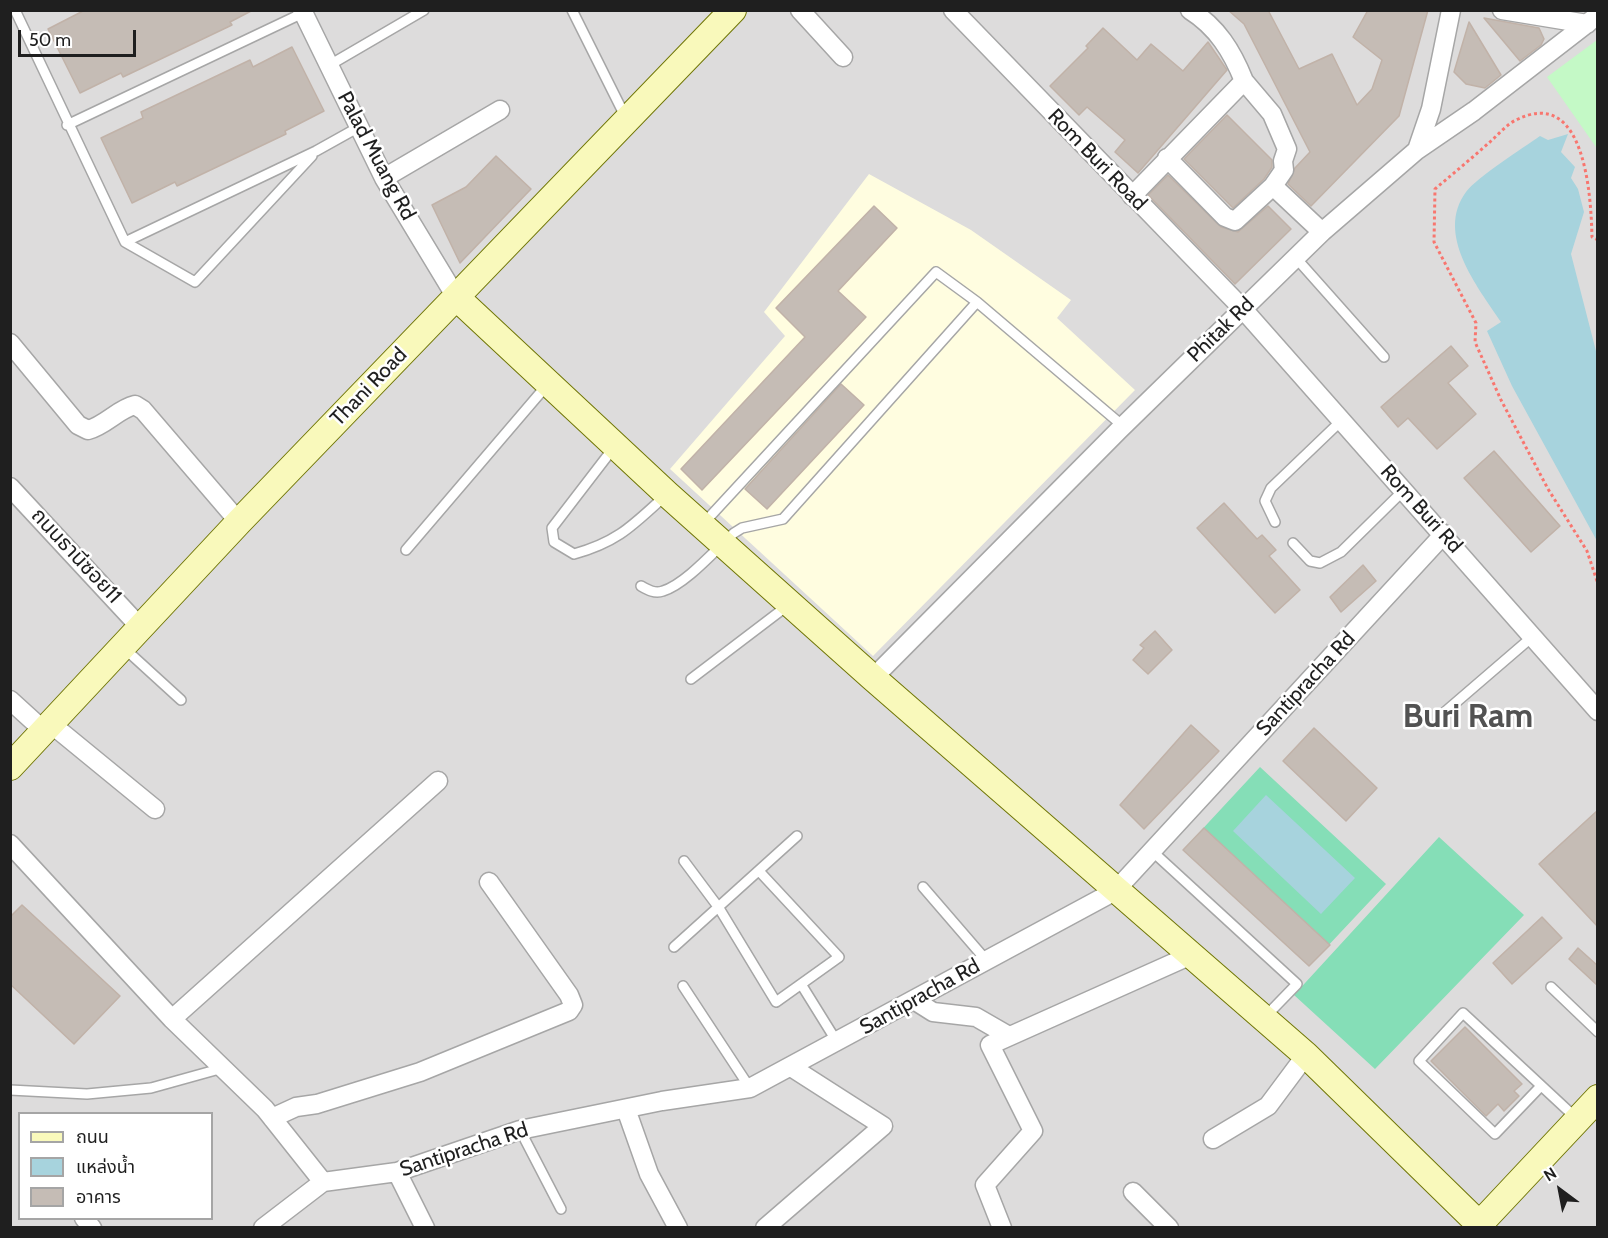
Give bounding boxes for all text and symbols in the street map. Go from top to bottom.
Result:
scale bar [21,18,140,56]
text: 50 m [29,29,71,51]
street label: Palad Muang Rd [332,87,420,225]
street label: Rom Buri Road [1042,104,1152,216]
street label: Phitak Rd [1182,292,1260,368]
street label: Thani Road [326,343,412,431]
street label: Rom Buri Rd [1375,460,1467,558]
street label: ถนนธานีซอย11 [25,503,127,609]
street label: Santipracha Rd [1251,627,1361,741]
district label: Buri Ram [1403,697,1533,737]
street label: Santipracha Rd [856,954,984,1040]
legend [18,1112,213,1220]
street label: Santipracha Rd [397,1117,531,1183]
text: ถนน [76,1126,109,1148]
text: แหล่งน้ำ [76,1156,135,1178]
north arrow [1530,1160,1590,1220]
text: N [1540,1163,1560,1185]
text: อาคาร [76,1186,121,1208]

